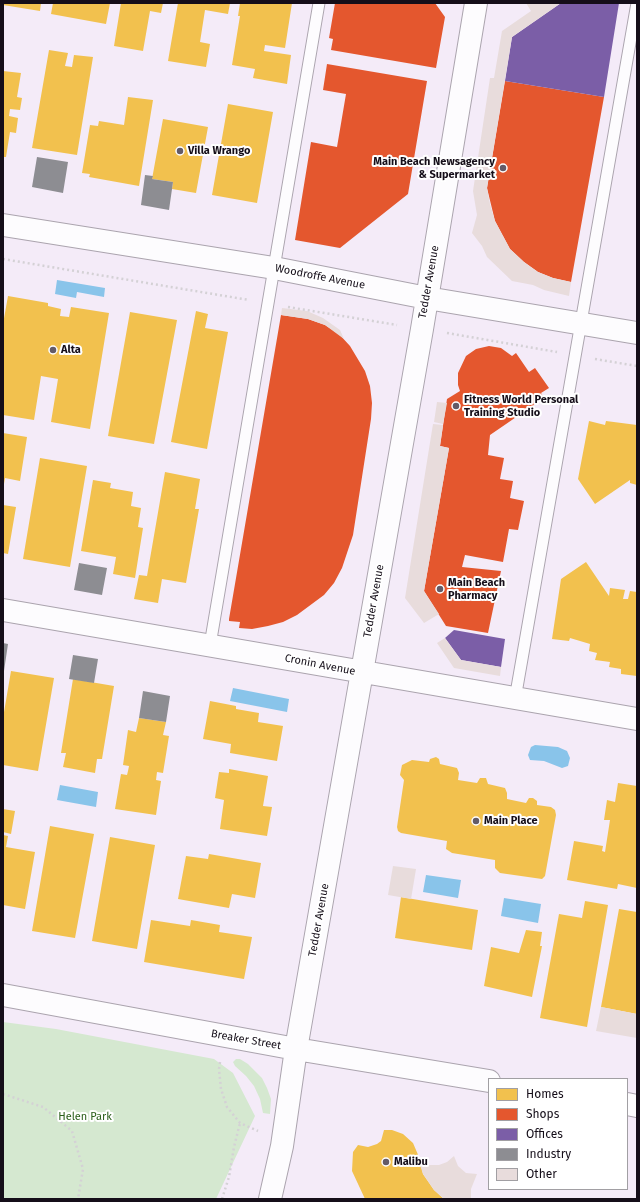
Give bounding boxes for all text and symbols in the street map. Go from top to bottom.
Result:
place label: Villa Wrango [188,144,250,158]
marker: Villa Wrango [175,146,185,156]
place label: Main Beach Newsagency & Supermarket [373,155,495,181]
marker: Main Beach Newsagency & Supermarket [498,163,508,173]
street label: Tedder Avenue [416,244,442,320]
street label: Woodroffe Avenue [274,262,366,292]
place label: Alta [61,343,81,357]
marker: Alta [48,345,58,355]
place label: Fitness World Personal Training Studio [464,393,578,419]
marker: Fitness World Personal Training Studio [451,401,461,411]
street label: Tedder Avenue [361,563,387,639]
place label: Main Beach Pharmacy [448,576,505,602]
marker: Main Beach Pharmacy [435,584,445,594]
street label: Cronin Avenue [284,652,356,678]
place label: Main Place [484,814,538,828]
marker: Main Place [471,816,481,826]
street label: Tedder Avenue [306,882,332,958]
street label: Breaker Street [210,1027,282,1053]
legend [488,1078,628,1190]
text: Homes [526,1087,564,1101]
text: Shops [526,1107,559,1121]
park label: Helen Park [58,1110,112,1124]
text: Offices [526,1127,563,1141]
text: Industry [526,1147,571,1161]
place label: Malibu [394,1155,428,1169]
marker: Malibu [381,1157,391,1167]
text: Other [526,1167,557,1181]

